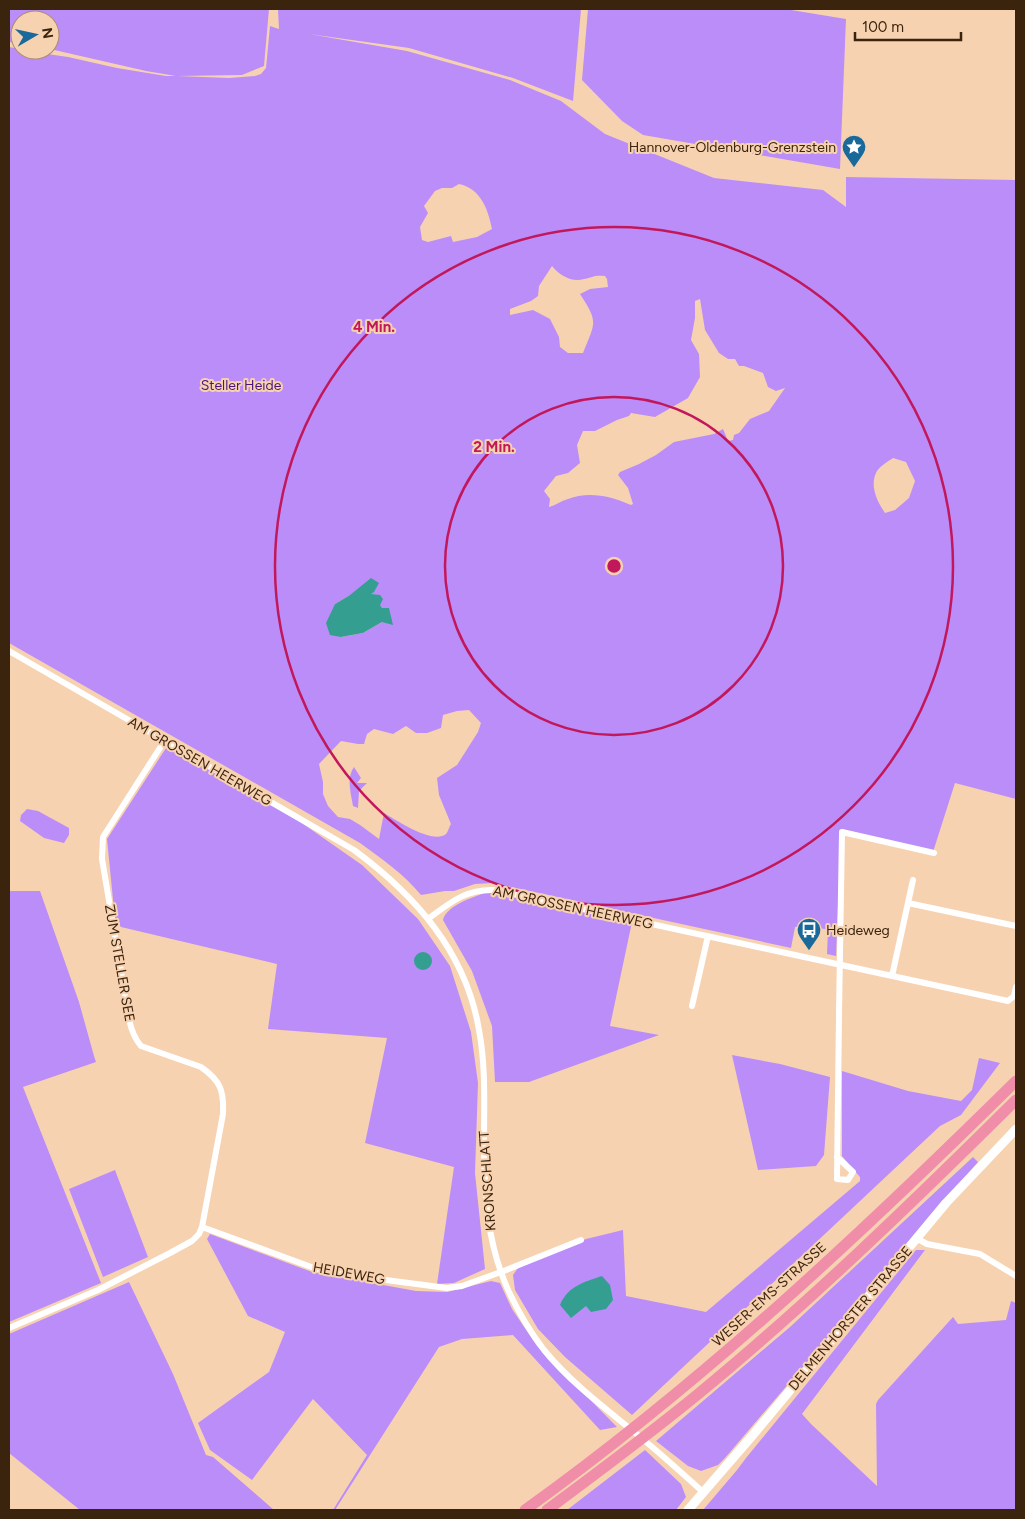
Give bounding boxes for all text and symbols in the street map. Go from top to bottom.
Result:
north arrow [10,10,60,60]
scale bar [855,10,961,42]
text: 100 m [862,18,904,36]
text: N [38,26,57,40]
place icon: Hannover-Oldenburg-Grenzstein [841,134,867,168]
place label: Hannover-Oldenburg-Grenzstein [629,139,836,156]
text: 4 Min. [353,318,395,336]
park label: Steller Heide [201,377,282,394]
text: 2 Min. [473,438,515,456]
centre of rings [605,557,623,575]
street label: AM GROSSEN HEERWEG [125,713,275,810]
street label: AM GROSSEN HEERWEG [491,882,655,933]
street label: ZUM STELLER SEE [101,903,138,1023]
bus stop icon: Heideweg [796,917,822,951]
place label: Heideweg [826,922,890,939]
street label: KRONSCHLATT [476,1130,499,1232]
street label: WESER-EMS-STRASSE [709,1239,830,1350]
street label: DELMENHORSTER STRASSE [785,1243,916,1394]
street label: HEIDEWEG [312,1259,387,1288]

